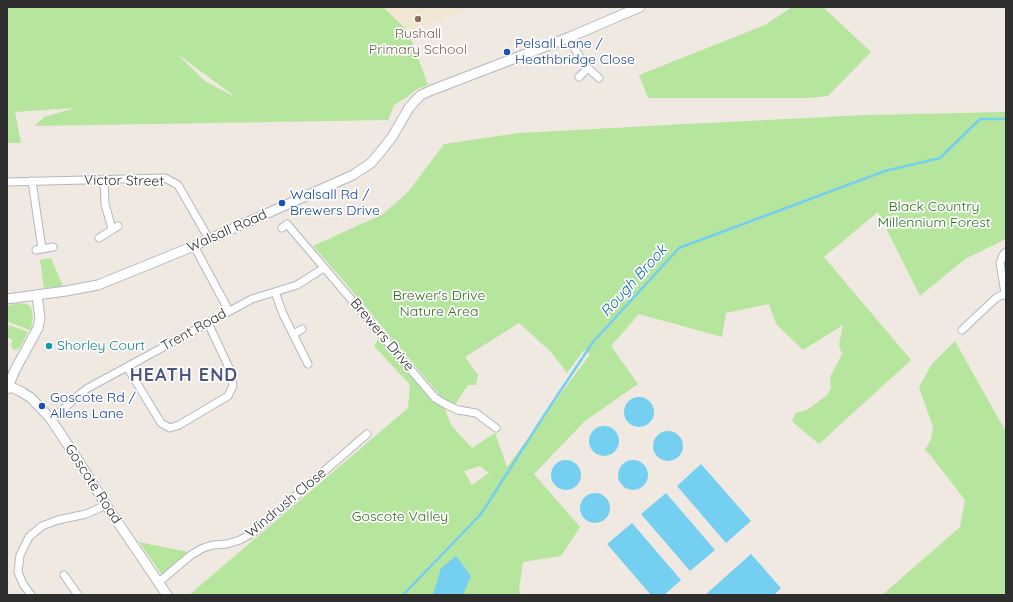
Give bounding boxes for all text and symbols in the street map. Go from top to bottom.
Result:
marker: Rushall Primary School [413,14,423,24]
place label: Rushall Primary School [369,26,467,58]
place label: Pelsall Lane / Heathbridge Close [515,36,635,68]
marker: Pelsall Lane / Heathbridge Close [502,47,512,57]
street label: Victor Street [84,172,164,190]
place label: Walsall Rd / Brewers Drive [290,187,380,220]
marker: Walsall Rd / Brewers Drive [277,198,287,208]
park label: Black Country Millennium Forest [878,199,990,232]
street label: Walsall Road [185,206,269,256]
water label: Rough Brook [597,241,671,321]
park label: Brewer's Drive Nature Area [393,288,485,320]
street label: Brewers Drive [347,295,417,375]
street label: Trent Road [158,305,230,355]
place label: Shorley Court [57,338,145,354]
marker: Shorley Court [44,341,54,351]
district label: HEATH END [130,365,238,387]
place label: Goscote Rd / Allens Lane [50,390,136,422]
marker: Goscote Rd / Allens Lane [37,401,47,411]
street label: Goscote Road [61,441,125,527]
street label: Windrush Close [242,464,330,542]
park label: Goscote Valley [352,509,448,525]

